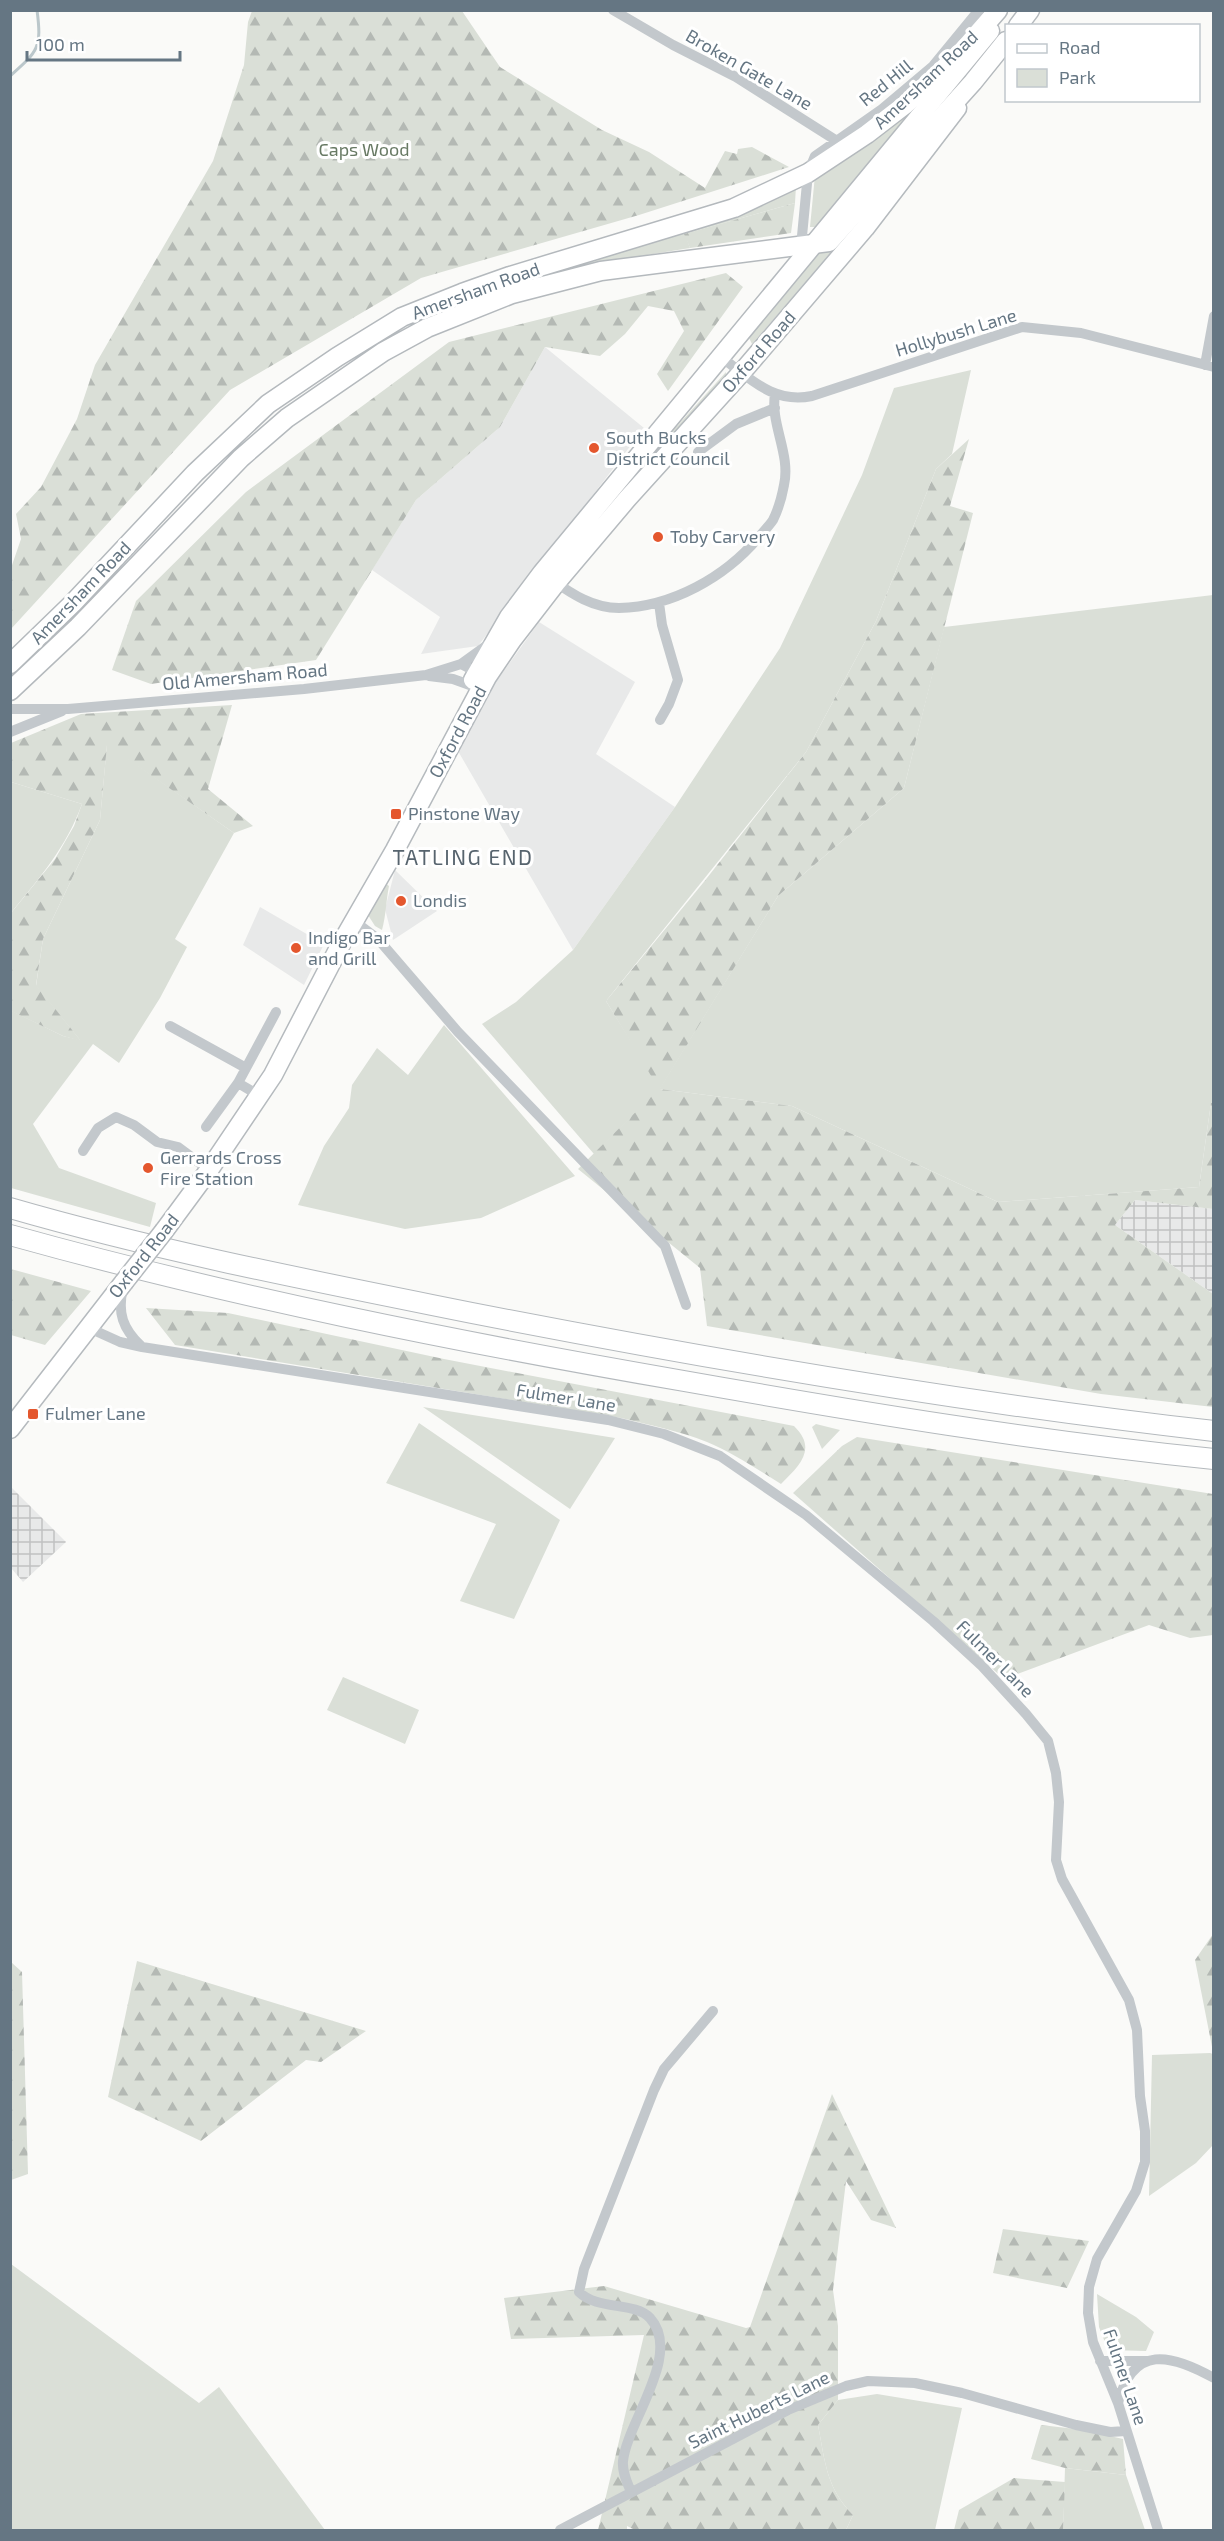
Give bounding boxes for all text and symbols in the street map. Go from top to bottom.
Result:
scale bar [27,24,180,62]
street label: Broken Gate Lane [682,24,817,114]
legend [1005,24,1200,102]
street label: Amersham Road [869,25,982,133]
text: 100 m [36,33,85,55]
text: Road [1059,36,1100,58]
street label: Red Hill [854,54,917,110]
text: Park [1059,66,1096,88]
park label: Caps Wood [318,138,410,160]
street label: Amersham Road [409,257,543,323]
street label: Hollybush Lane [892,303,1019,361]
street label: Oxford Road [717,306,800,397]
place label: South Bucks District Council [606,426,730,469]
marker: South Bucks District Council [587,441,601,455]
place label: Toby Carvery [670,525,776,547]
marker: Toby Carvery [651,530,665,544]
street label: Amersham Road [26,536,135,648]
street label: Old Amersham Road [161,658,328,694]
street label: Oxford Road [424,682,491,781]
place label: Pinstone Way [408,802,520,824]
marker: Pinstone Way [389,807,403,821]
district label: TATLING END [393,844,533,869]
place label: Londis [413,889,467,911]
marker: Londis [394,894,408,908]
place label: Indigo Bar and Grill [308,926,390,969]
marker: Indigo Bar and Grill [289,941,303,955]
place label: Gerrards Cross Fire Station [160,1146,282,1189]
marker: Gerrards Cross Fire Station [141,1161,155,1175]
street label: Oxford Road [103,1209,183,1302]
street label: Fulmer Lane [515,1378,618,1416]
place label: Fulmer Lane [45,1402,146,1424]
marker: Fulmer Lane [26,1407,40,1421]
street label: Fulmer Lane [952,1615,1039,1702]
street label: Fulmer Lane [1099,2326,1153,2428]
street label: Saint Huberts Lane [684,2365,833,2453]

